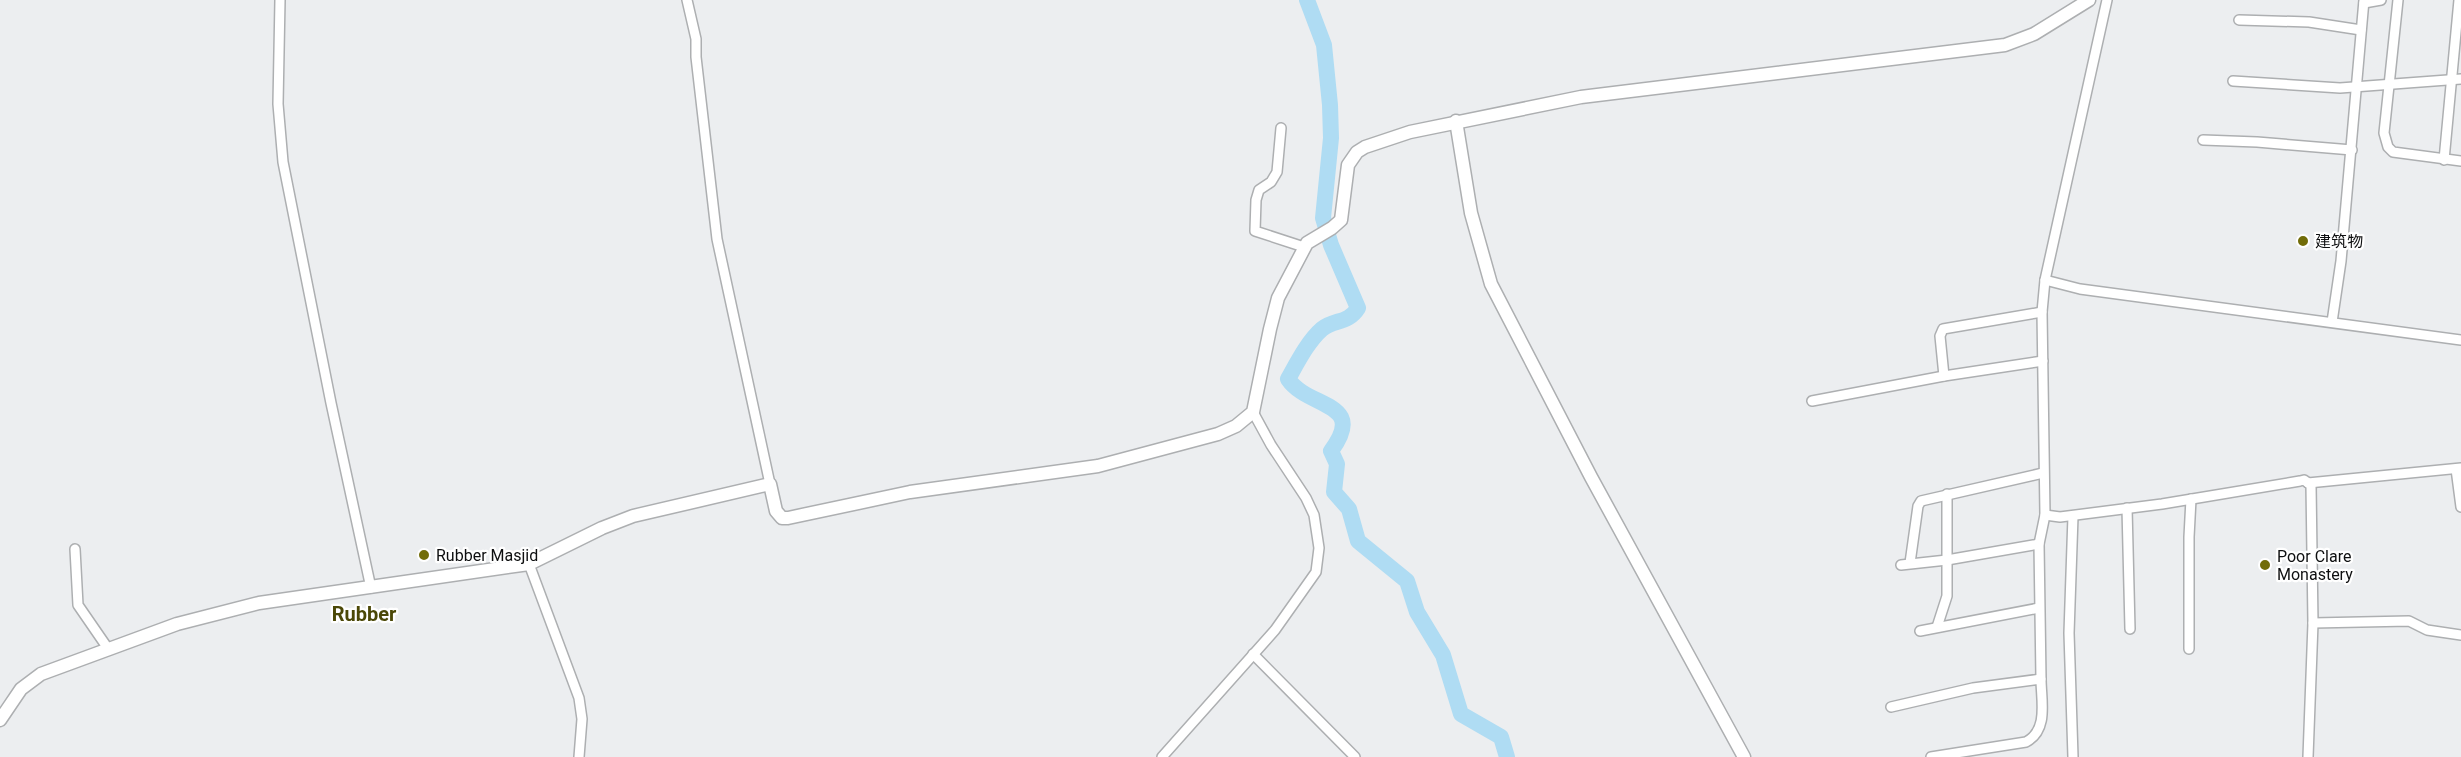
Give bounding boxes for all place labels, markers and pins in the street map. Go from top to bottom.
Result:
place label: 建筑物 [2315,232,2363,251]
marker: 建筑物 [2296,234,2310,248]
place label: Rubber Masjid [436,546,538,565]
place label: Poor Clare Monastery [2277,547,2353,584]
marker: Rubber Masjid [417,548,431,562]
marker: Poor Clare Monastery [2258,558,2272,572]

